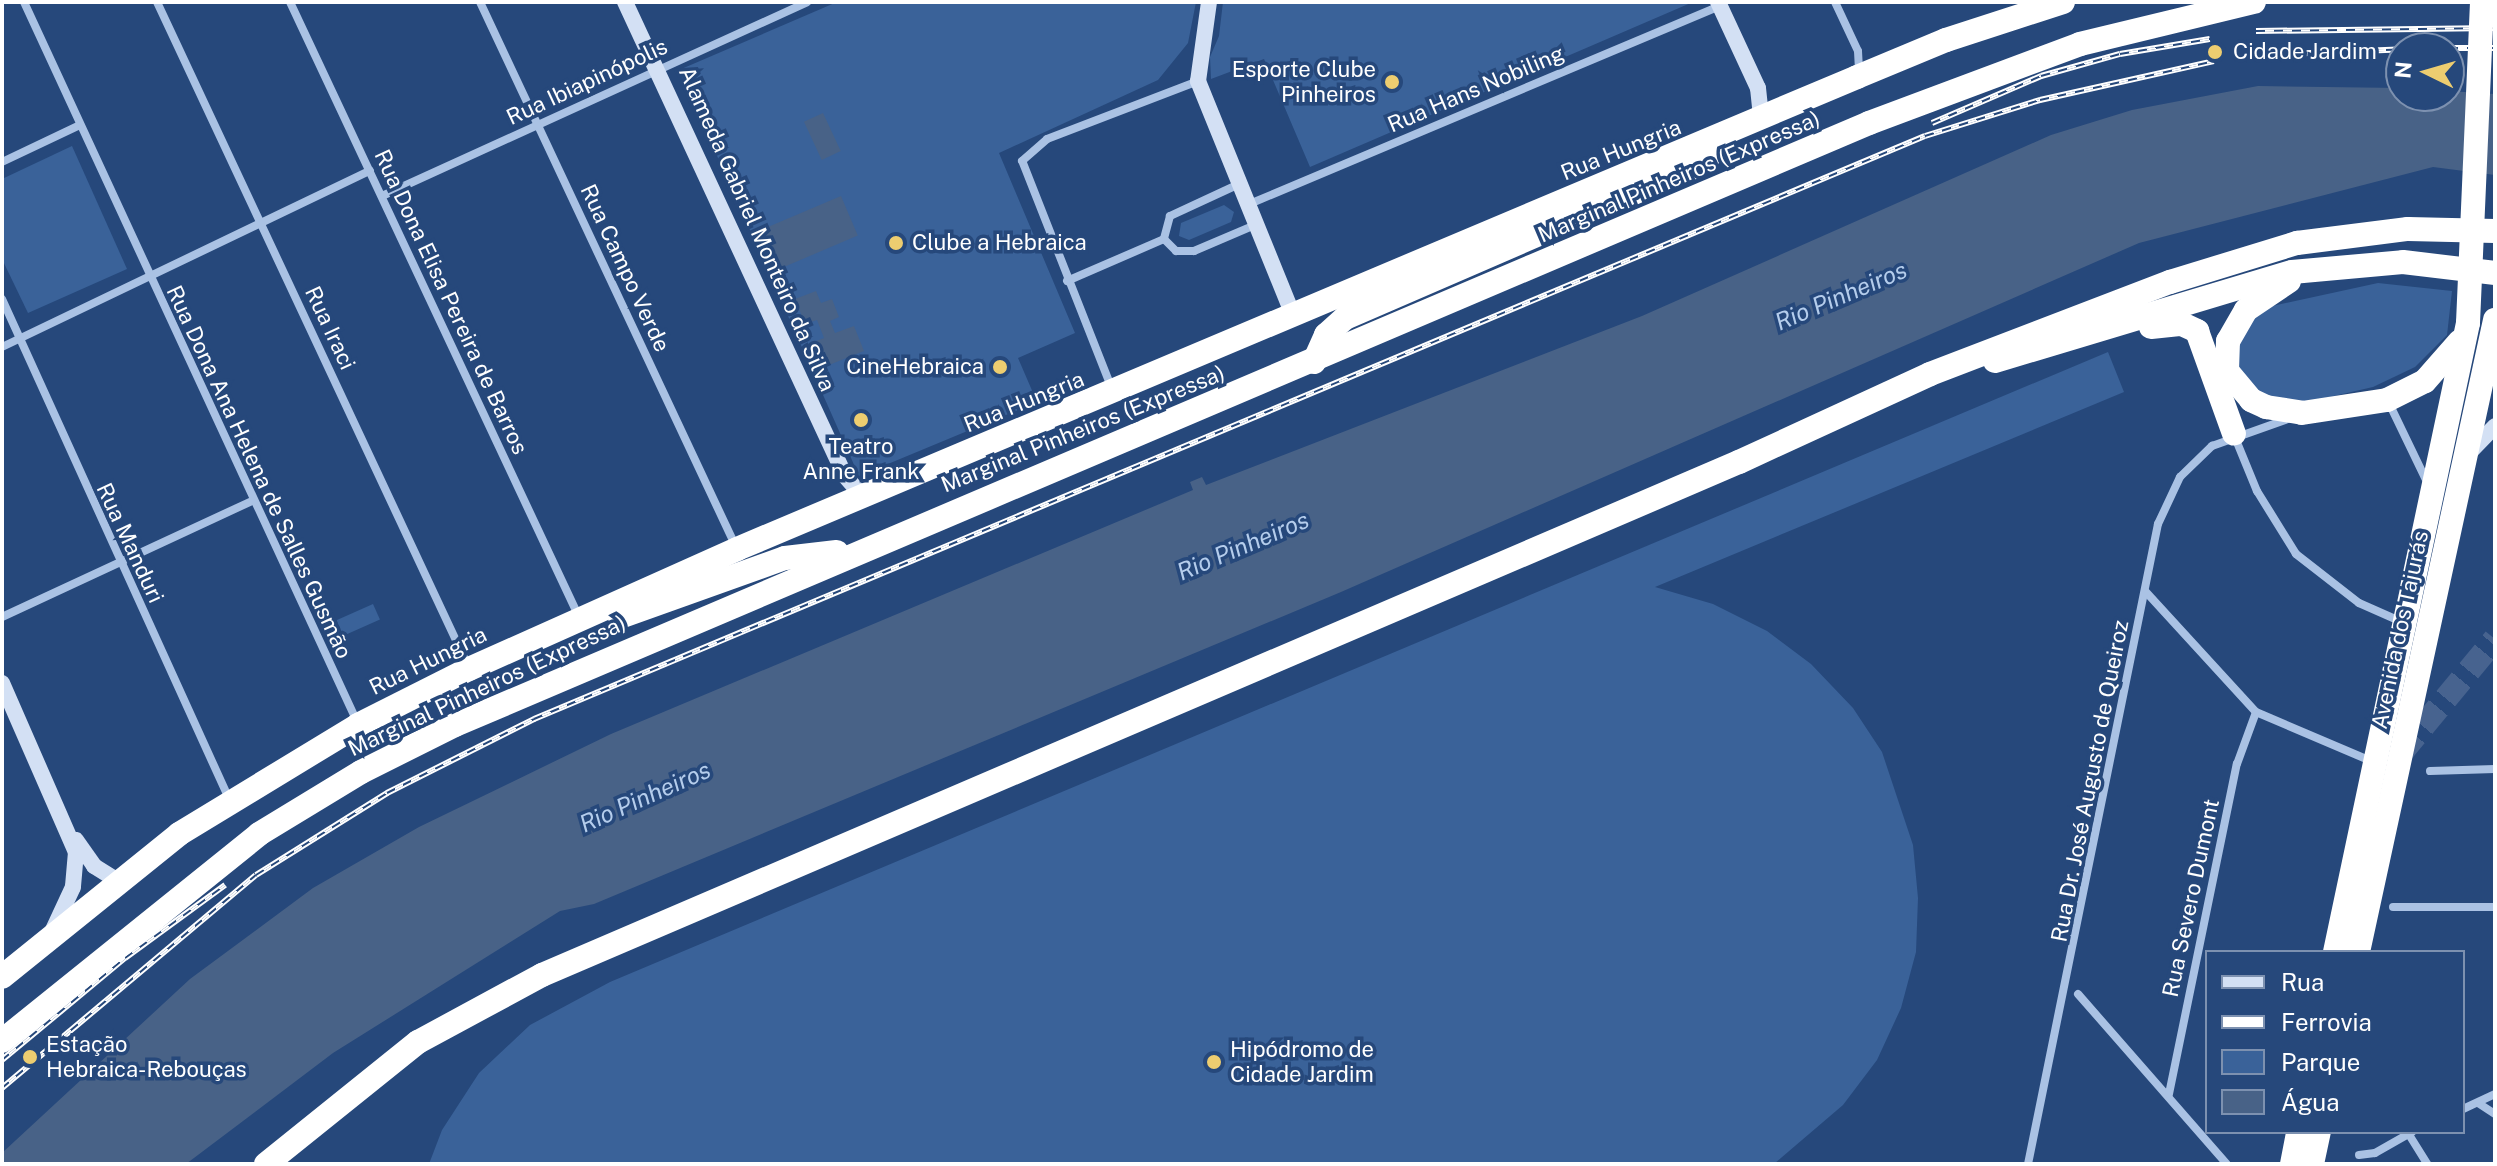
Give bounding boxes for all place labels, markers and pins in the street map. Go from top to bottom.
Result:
place label: Cidade Jardim [2233,39,2377,65]
marker: Cidade Jardim [2204,41,2226,63]
place label: Esporte Clube Pinheiros [1232,56,1376,108]
marker: Esporte Clube Pinheiros [1383,73,1401,91]
place label: Clube a Hebraica [912,230,1087,256]
marker: Clube a Hebraica [887,234,905,252]
place label: CineHebraica [846,354,984,380]
marker: CineHebraica [991,358,1009,376]
marker: Teatro Anne Frank [852,411,870,429]
place label: Teatro Anne Frank [802,433,920,484]
place label: Estação Hebraica-Rebouças [46,1031,247,1082]
place label: Hipódromo de Cidade Jardim [1230,1036,1375,1088]
marker: Estação Hebraica-Rebouças [21,1048,39,1066]
marker: Hipódromo de Cidade Jardim [1205,1053,1223,1071]

